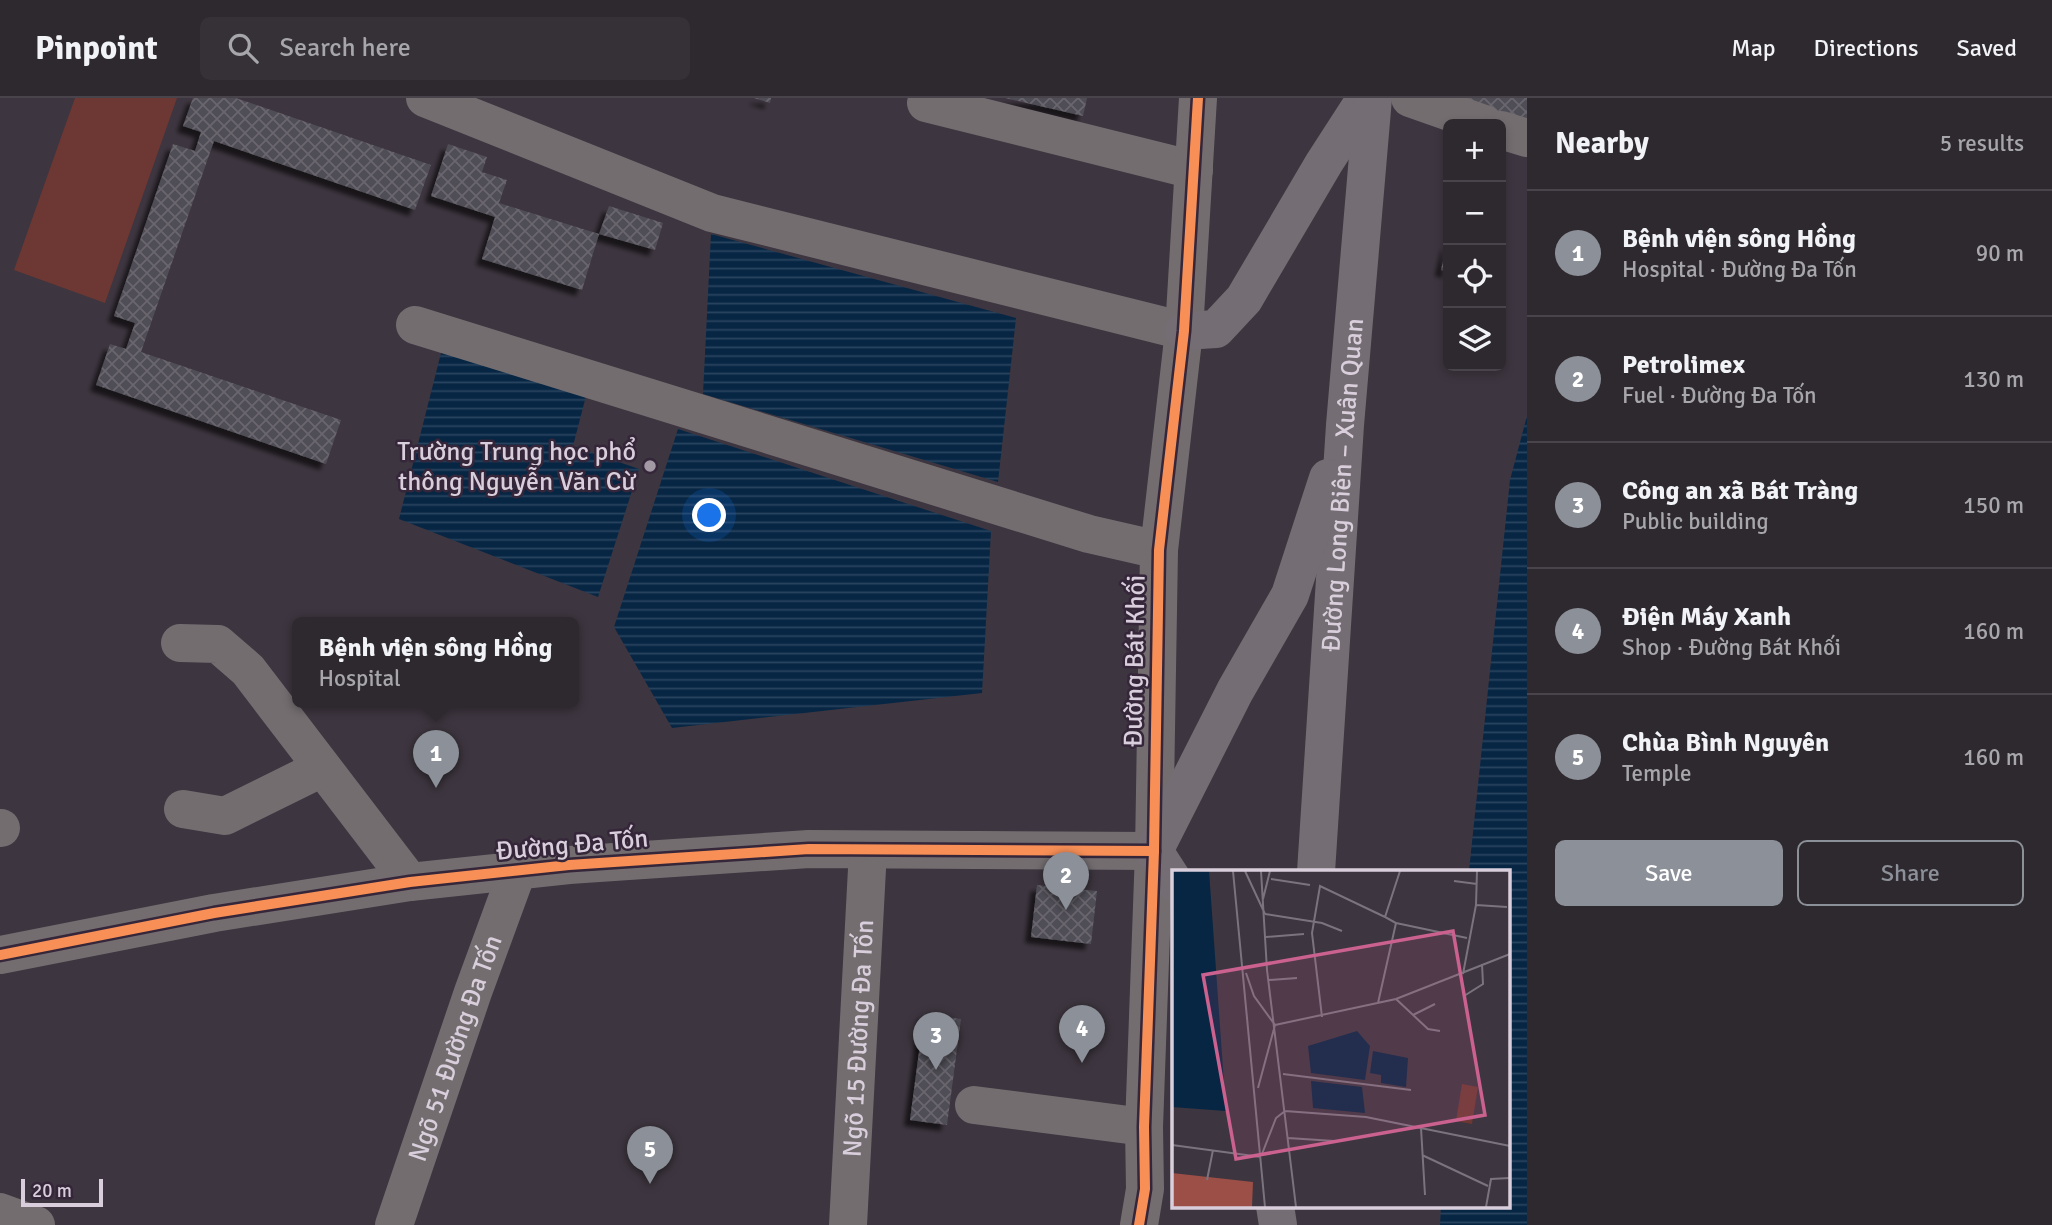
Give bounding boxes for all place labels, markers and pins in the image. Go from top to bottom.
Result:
place label: Trường Trung học phổ thông Nguyễn Văn Cừ [397,436,636,498]
marker: Trường Trung học phổ thông Nguyễn Văn Cừ [642,458,658,474]
pin: 1 [413,730,459,788]
pin: 2 [1043,852,1089,910]
pin: 4 [1059,1005,1105,1063]
pin: 3 [913,1012,959,1070]
pin: 5 [627,1126,673,1184]

